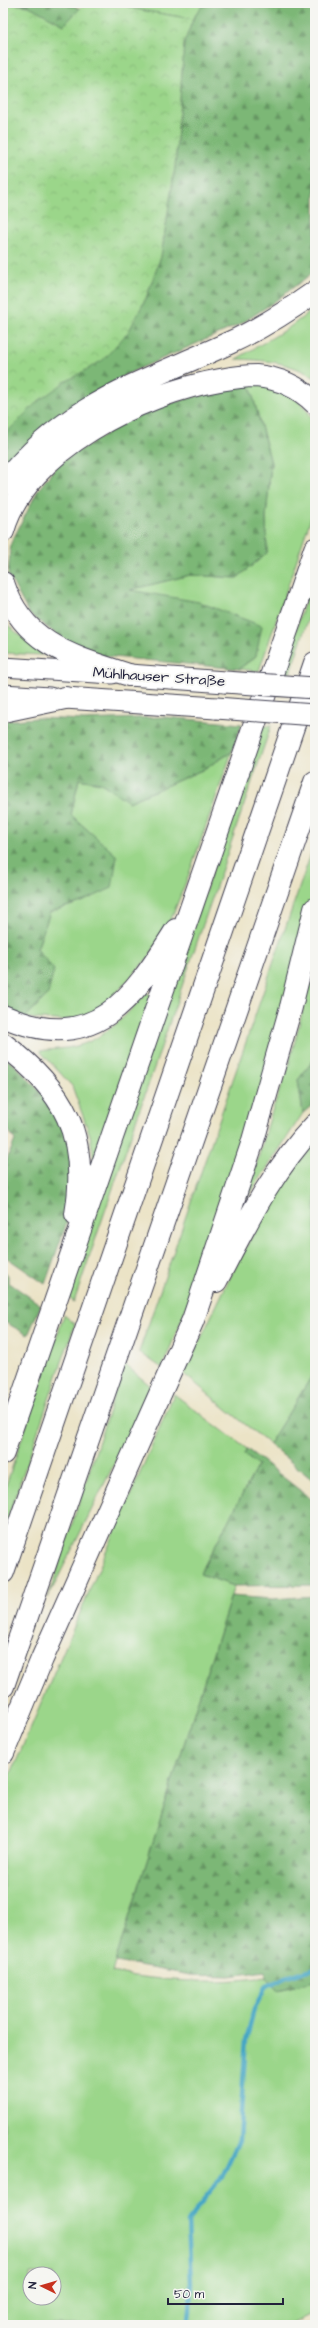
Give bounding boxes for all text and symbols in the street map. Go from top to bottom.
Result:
street label: Mühlhauser Straße [92,662,226,692]
north arrow [22,2266,62,2306]
scale bar [168,2280,283,2306]
text: N [25,2281,40,2289]
text: 50 m [174,2286,205,2303]

